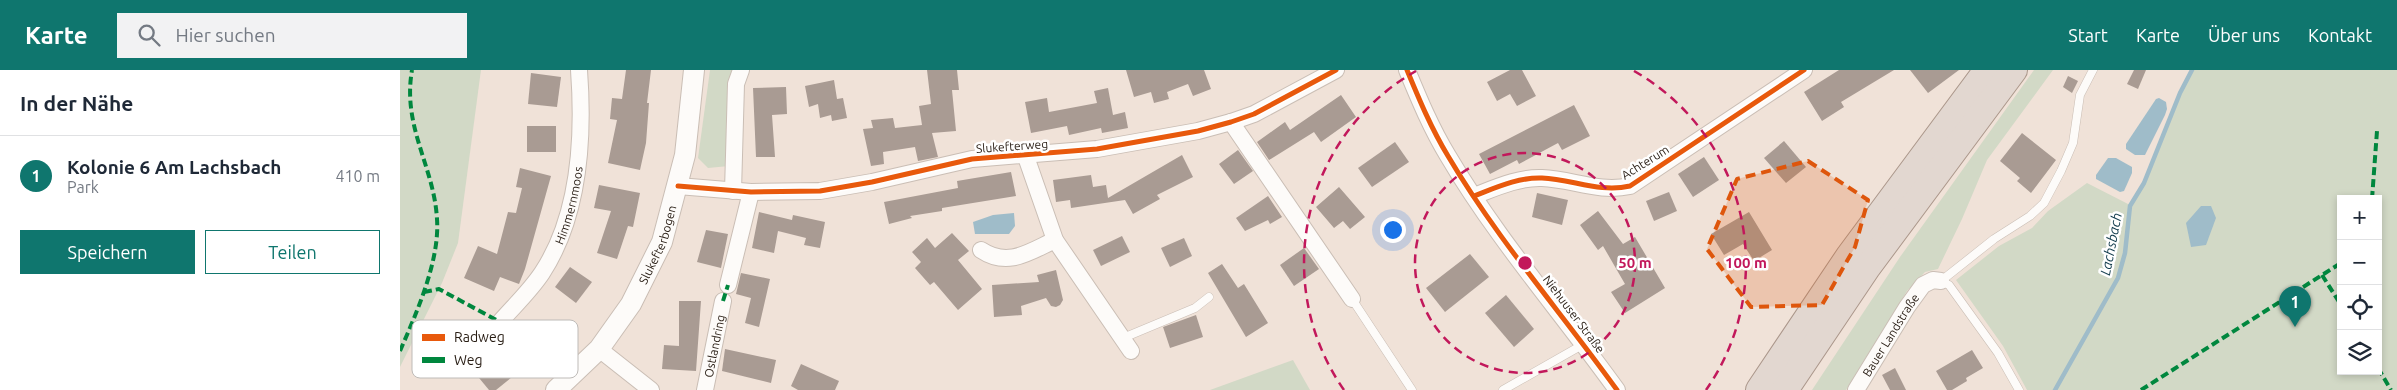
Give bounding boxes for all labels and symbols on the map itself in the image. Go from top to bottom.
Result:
street label: Slukefterweg [976,137,1048,155]
street label: Achterum [1619,142,1671,182]
street label: Himmernmoos [552,166,584,246]
street label: Slukefterbogen [636,204,678,286]
water label: Lachsbach [2097,211,2125,277]
your location [1380,217,1406,243]
centre of rings [1516,254,1534,272]
text: 50 m [1618,254,1652,271]
text: 100 m [1725,254,1767,271]
street label: Niehuuser Straße [1541,273,1607,355]
pin: 1 [2279,286,2311,327]
street label: Bauer Landstraße [1860,291,1921,379]
street label: Ostlandring [701,313,727,378]
legend [412,320,578,378]
text: Radweg [454,329,505,345]
text: Weg [454,352,483,368]

